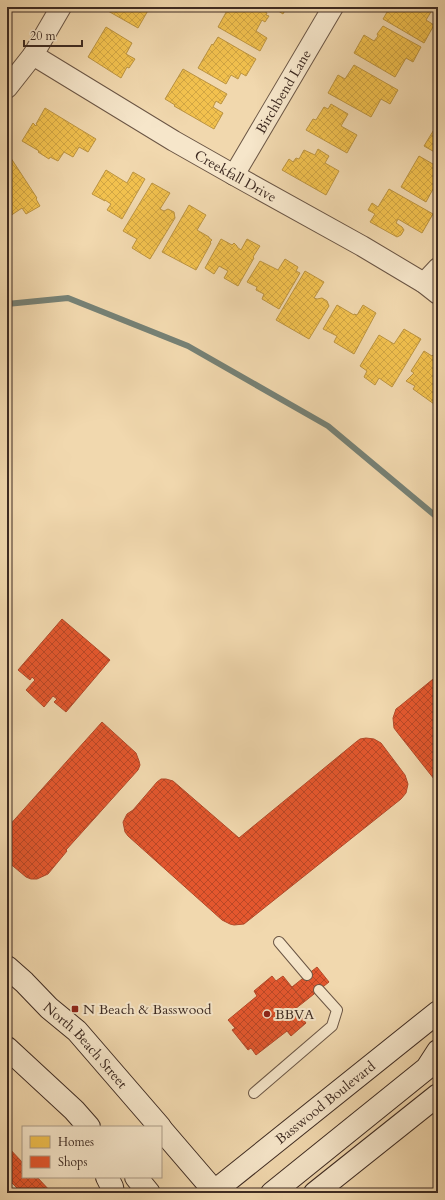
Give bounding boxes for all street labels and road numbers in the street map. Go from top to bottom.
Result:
street label: Birchbend Lane [251,46,315,137]
street label: Creekfall Drive [191,145,280,206]
street label: North Beach Street [39,998,132,1093]
street label: Basswood Boulevard [271,1056,380,1148]

